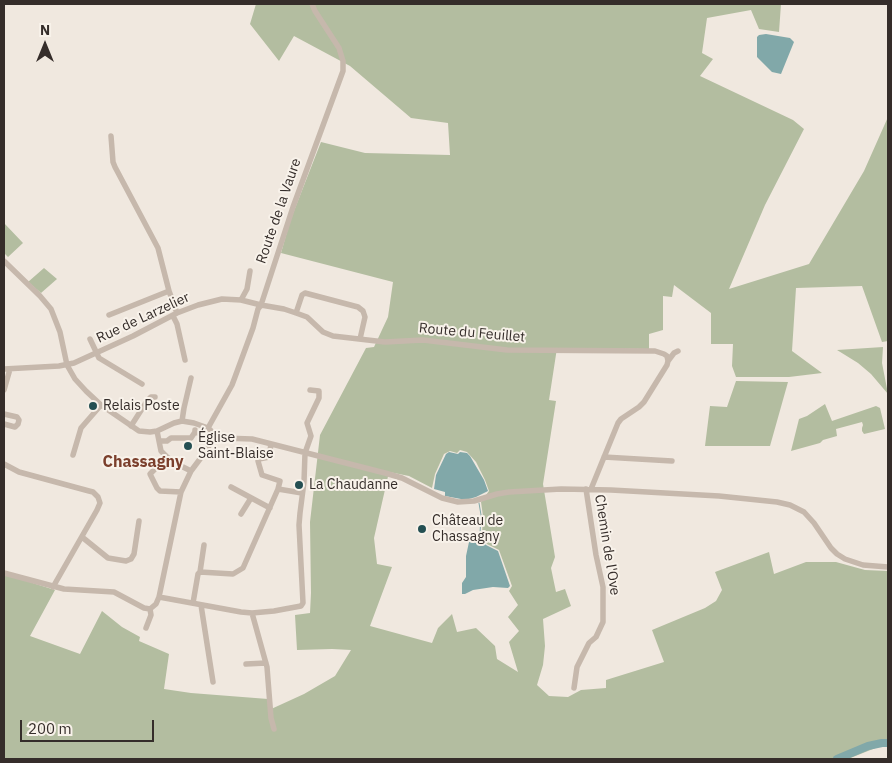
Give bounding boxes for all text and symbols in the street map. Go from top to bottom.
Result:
north arrow [20,20,70,70]
text: N [40,21,50,39]
street label: Route de la Vaure [253,156,305,266]
street label: Rue de Larzelier [94,289,192,347]
street label: Route du Feuillet [418,320,526,346]
place label: Relais Poste [103,398,180,414]
marker: Relais Poste [87,400,99,412]
place label: Église Saint-Blaise [198,430,274,462]
marker: Église Saint-Blaise [182,440,194,452]
district label: Chassagny [103,452,183,472]
place label: La Chaudanne [309,477,398,493]
marker: La Chaudanne [293,479,305,491]
street label: Chemin de l'Ove [591,493,623,597]
place label: Château de Chassagny [432,513,503,546]
marker: Château de Chassagny [416,523,428,535]
scale bar [22,710,156,742]
text: 200 m [28,719,72,738]

